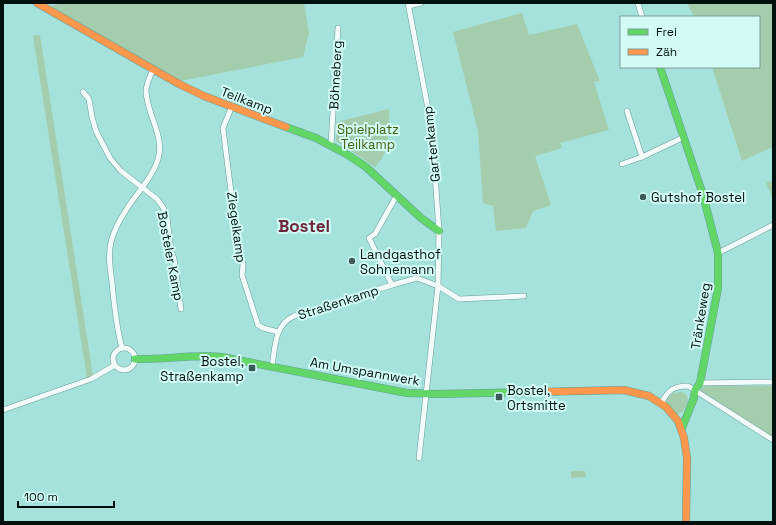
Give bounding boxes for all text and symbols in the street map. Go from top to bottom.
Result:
legend [620,16,760,68]
text: Frei [656,24,677,40]
street label: Böhneberg [325,40,346,110]
text: Zäh [656,44,677,60]
street label: Teilkamp [218,83,275,118]
street label: Gartenkamp [419,105,444,183]
park label: Spielplatz Teilkamp [337,121,399,153]
place label: Gutshof Bostel [651,189,745,206]
street label: Ziegelkamp [223,190,250,264]
marker: Gutshof Bostel [638,192,648,202]
street label: Bosteler Kamp [153,210,188,302]
district label: Bostel [278,215,330,237]
place label: Landgasthof Sohnemann [360,246,441,278]
marker: Landgasthof Sohnemann [347,256,357,266]
street label: Straßenkamp [296,281,381,324]
street label: Tränkeweg [687,281,714,351]
place label: Bostel, Straßenkamp [160,353,244,385]
street label: Am Umspannwerk [309,353,421,390]
marker: Bostel, Straßenkamp [247,363,257,373]
place label: Bostel, Ortsmitte [507,382,566,414]
marker: Bostel, Ortsmitte [494,392,504,402]
scale bar [18,483,114,509]
text: 100 m [24,489,58,505]

